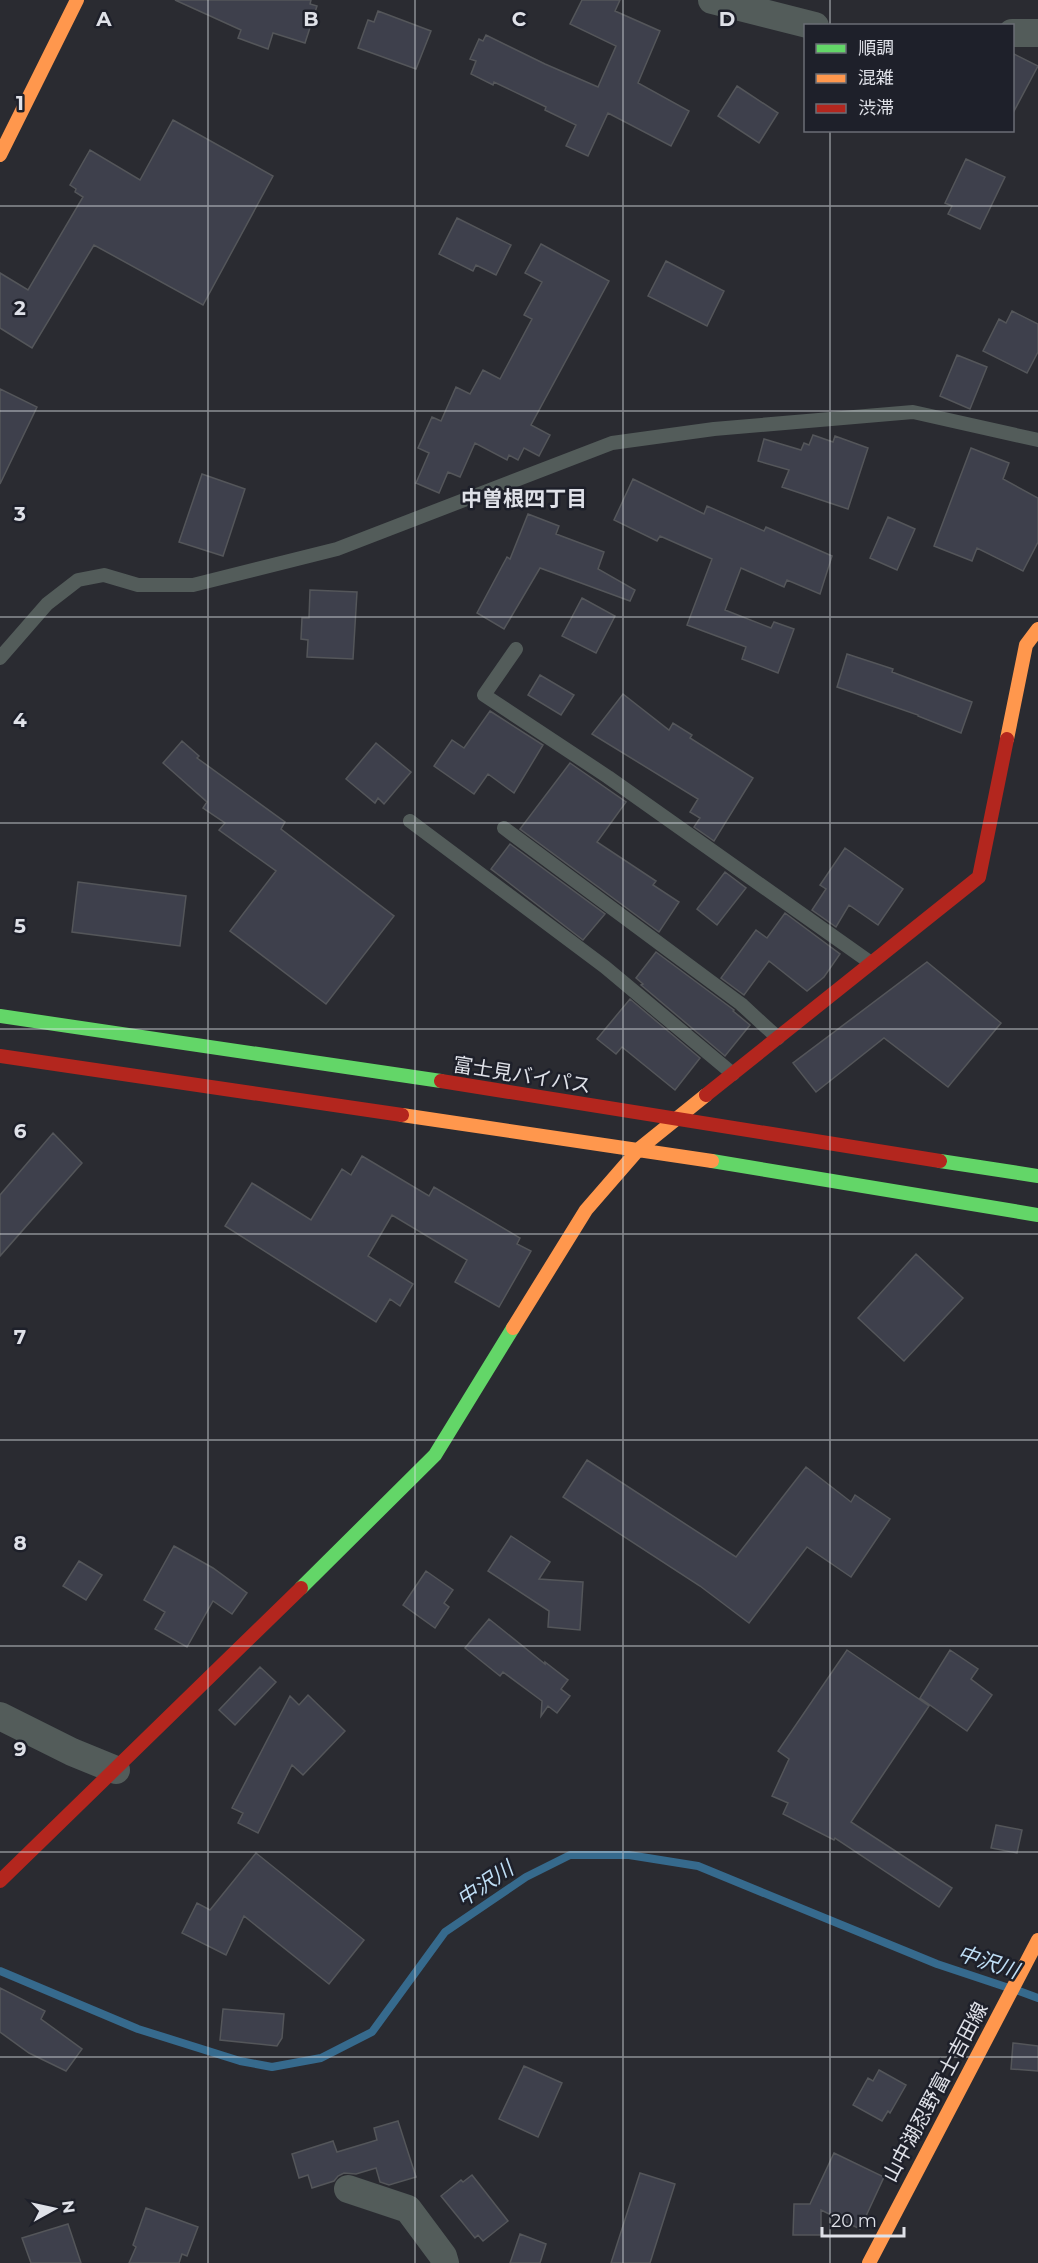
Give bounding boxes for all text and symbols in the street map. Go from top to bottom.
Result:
text: A [95,7,112,31]
text: B [303,7,319,31]
text: C [512,7,527,31]
text: D [719,7,735,31]
legend [804,24,1014,132]
text: 順調 [858,37,894,59]
text: 混雑 [858,67,894,89]
text: 1 [16,91,24,115]
text: 渋滞 [858,97,894,119]
text: 2 [14,296,26,320]
district label: 中曽根四丁目 [461,486,587,511]
text: 3 [13,502,26,526]
text: 4 [13,708,27,732]
text: 5 [14,914,26,938]
street label: 富士見バイパス [451,1052,593,1098]
text: 6 [14,1119,27,1143]
text: 7 [14,1325,26,1349]
text: 8 [13,1531,27,1555]
text: 9 [14,1737,26,1761]
water label: 中沢川 [452,1854,519,1912]
water label: 中沢川 [954,1940,1024,1984]
street label: 山中湖忍野富士吉田線 [877,1998,993,2186]
north arrow [24,2179,84,2239]
text: N [58,2199,79,2215]
scale bar [822,2200,904,2238]
text: 20 m [831,2210,877,2232]

